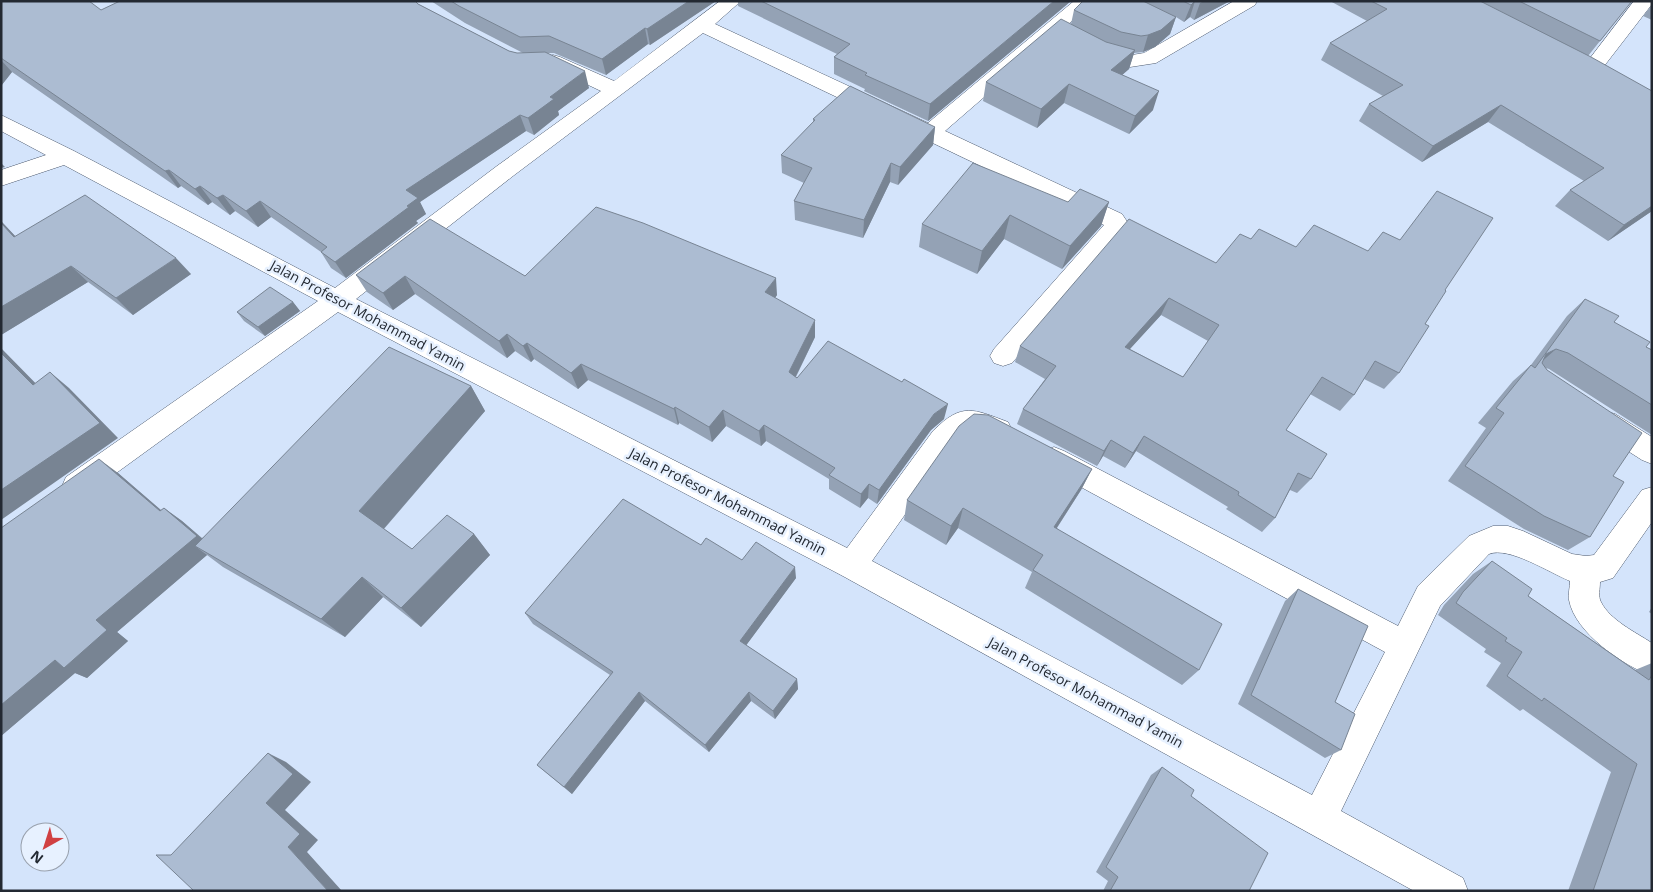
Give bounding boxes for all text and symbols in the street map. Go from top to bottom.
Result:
street label: Jalan Profesor Mohammad Yamin [265,254,469,375]
street label: Jalan Profesor Mohammad Yamin [624,442,830,559]
street label: Jalan Profesor Mohammad Yamin [983,631,1187,752]
north arrow [20,822,70,872]
text: N [26,847,47,868]

